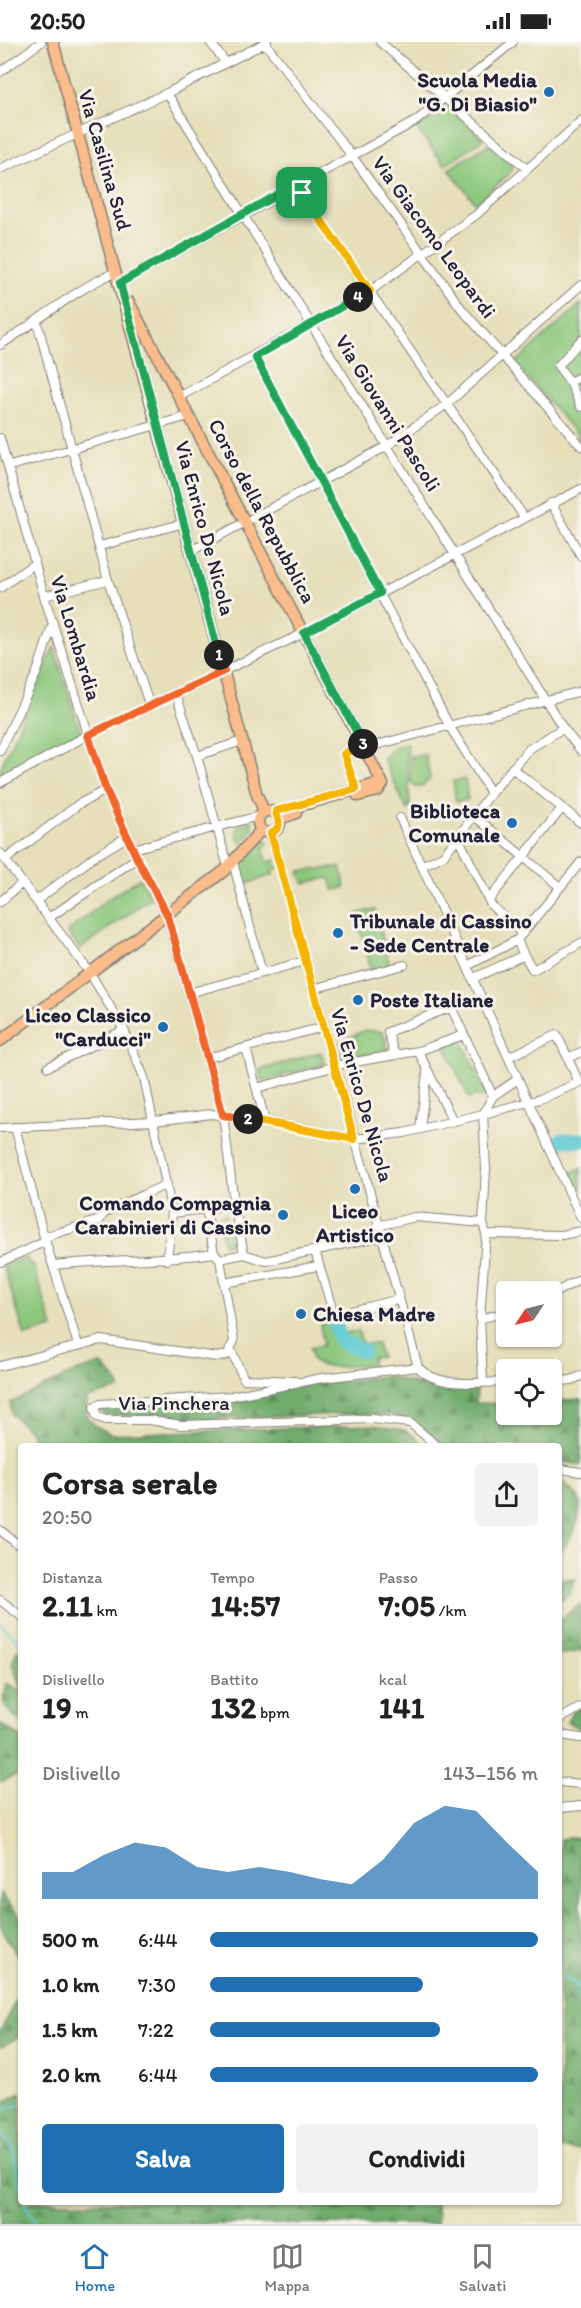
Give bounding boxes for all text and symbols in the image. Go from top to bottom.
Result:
text: 20:50 [30,8,86,35]
place label: Scuola Media "G. Di Biasio" [417,67,538,116]
marker: Scuola Media "G. Di Biasio" [542,85,556,99]
street label: Via Casilina Sud [73,86,138,234]
street label: Via Giacomo Leopardi [367,151,502,323]
pin [276,167,327,218]
icon: arrive [285,176,318,209]
pin: 4 [343,282,373,312]
text: 4 [353,287,363,306]
street label: Via Giovanni Pascoli [330,330,447,496]
street label: Corso della Repubblica [203,414,322,607]
street label: Via Enrico De Nicola [170,438,241,618]
street label: Via Lombardia [46,572,107,704]
pin: 1 [204,640,234,670]
text: 1 [215,645,223,664]
pin: 3 [348,729,378,759]
text: 3 [359,734,367,753]
place label: Biblioteca Comunale [409,798,501,847]
marker: Biblioteca Comunale [505,816,519,830]
place label: Tribunale di Cassino - Sede Centrale [349,908,532,957]
marker: Tribunale di Cassino - Sede Centrale [331,926,345,940]
place label: Poste Italiane [370,987,494,1012]
marker: Poste Italiane [351,993,365,1007]
place label: Liceo Classico "Carducci" [25,1002,151,1051]
street label: Via Enrico De Nicola [326,1005,399,1185]
marker: Liceo Classico "Carducci" [156,1020,170,1034]
pin: 2 [233,1104,263,1134]
text: 2 [244,1109,252,1128]
marker: Liceo Artistico [348,1182,362,1196]
place label: Comando Compagnia Carabinieri di Cassino [75,1190,272,1239]
place label: Liceo Artistico [315,1198,394,1247]
marker: Comando Compagnia Carabinieri di Cassino [276,1208,290,1222]
north arrow [496,1281,562,1347]
map controls [496,1281,562,1425]
place label: Chiesa Madre [313,1301,435,1326]
marker: Chiesa Madre [294,1307,308,1321]
button: locate [496,1359,562,1425]
street label: Via Pinchera [118,1390,230,1415]
text: Corsa serale [42,1463,218,1502]
button: share [475,1463,538,1526]
text: 20:50 [42,1505,93,1529]
text: Distanza [42,1568,102,1587]
text: Tempo [210,1568,255,1587]
text: Passo [379,1568,418,1587]
text: 2.11 [42,1587,93,1624]
text: 14:57 [210,1587,280,1624]
text: 7:05 [379,1587,435,1624]
text: km [93,1601,118,1620]
text: /km [435,1601,467,1620]
text: Dislivello [42,1670,105,1689]
text: Battito [210,1670,259,1689]
text: kcal [379,1670,407,1689]
text: 19 [42,1689,72,1726]
text: 132 [210,1689,256,1726]
text: 141 [379,1689,425,1726]
text: m [72,1703,89,1722]
text: bpm [256,1703,290,1722]
text: Dislivello [42,1761,121,1785]
text: 143–156 m [443,1761,538,1785]
text: 500 m [42,1928,98,1952]
text: 6:44 [138,1928,178,1952]
text: 1.0 km [42,1973,99,1997]
text: 7:30 [138,1973,176,1997]
text: 1.5 km [42,2018,98,2042]
text: 7:22 [138,2018,174,2042]
text: 2.0 km [42,2063,101,2087]
text: 6:44 [138,2063,178,2087]
button: Salva [42,2124,284,2193]
button: Condividi [296,2124,538,2193]
tab: Home [75,2240,115,2295]
tab: Mappa [264,2240,310,2295]
tab: Salvati [459,2240,506,2295]

